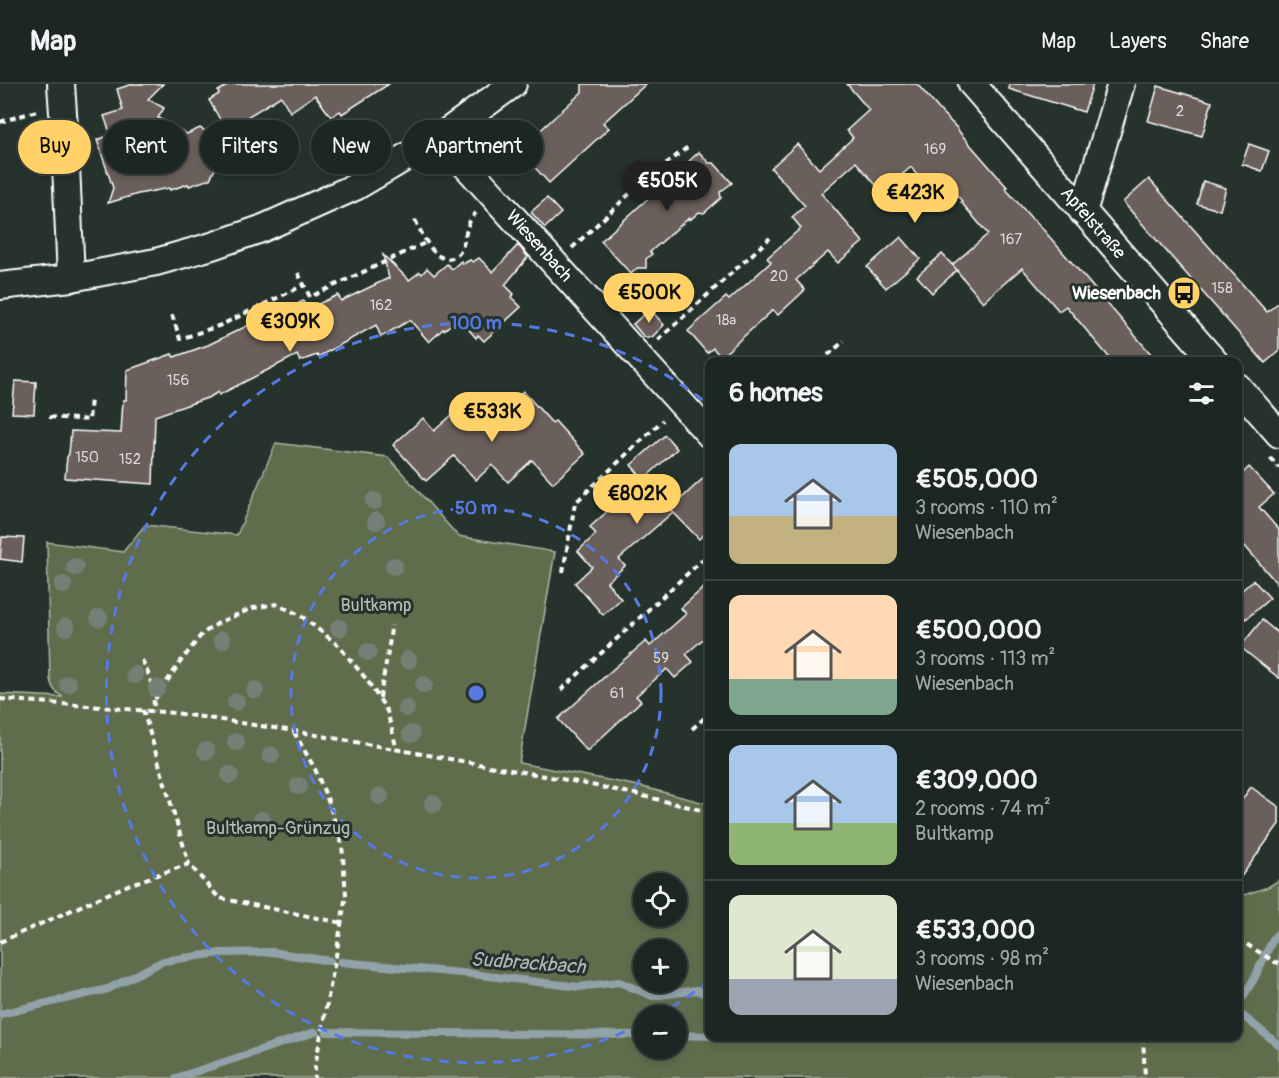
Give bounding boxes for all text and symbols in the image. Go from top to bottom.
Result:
text: Map [30,24,76,59]
text: Map [1041,28,1076,55]
text: Layers [1109,28,1167,55]
text: Share [1200,28,1249,55]
house number: 2 [1176,102,1184,121]
chip: Buy [18,120,91,174]
chip: Rent [103,120,188,174]
chip: Filters [200,120,299,174]
chip: New [311,120,391,174]
chip: Apartment [403,120,543,174]
house number: 169 [924,140,946,159]
pin: €505K [625,161,709,212]
text: €505K [637,168,697,193]
pin: €423K [873,173,957,224]
text: €423K [886,180,944,205]
street label: Apfelstraße [1055,182,1131,264]
street label: Wiesenbach [501,205,577,287]
house number: 167 [1000,230,1022,249]
house number: 20 [770,267,788,286]
pin: €500K [607,273,691,324]
bus stop icon: Wiesenbach [1166,275,1202,311]
house number: 158 [1211,279,1233,298]
text: €500K [617,280,681,305]
place label: Wiesenbach [1072,282,1162,305]
house number: 162 [370,296,392,315]
pin: €309K [248,302,332,353]
text: €309K [260,309,320,334]
house number: 18a [716,311,736,330]
text: 100 m [450,312,502,335]
house number: 156 [167,371,189,390]
text: 6 homes [729,377,823,409]
icon: filters [1185,377,1218,410]
pin: €533K [450,392,534,443]
text: €533K [463,399,521,424]
house number: 150 [75,448,99,467]
house number: 152 [119,450,141,469]
text: €505,000 [915,463,1038,495]
icon: home [777,468,849,540]
pin: €802K [595,474,679,525]
text: €802K [607,481,667,506]
text: 3 rooms · 110 m² [915,495,1058,520]
text: 50 m [455,497,497,520]
text: Wiesenbach [915,520,1014,545]
park label: Bultkamp [340,594,412,617]
text: €500,000 [915,614,1042,646]
icon: home [777,619,849,691]
text: 3 rooms · 113 m² [915,646,1055,671]
house number: 59 [653,649,669,668]
text: Wiesenbach [915,671,1014,696]
centre of rings [466,683,486,703]
house number: 61 [610,684,624,703]
text: €309,000 [915,764,1038,796]
icon: home [777,769,849,841]
text: 2 rooms · 74 m² [915,796,1051,821]
park label: Bultkamp-Grünzug [206,817,350,840]
text: Bultkamp [915,821,994,846]
map controls [633,873,687,1059]
button: locate [633,873,687,927]
text: €533,000 [915,914,1035,946]
icon: home [777,919,849,991]
button: + [633,939,687,993]
text: 3 rooms · 98 m² [915,946,1049,971]
water label: Sudbrackbach [470,947,588,980]
text: Wiesenbach [915,971,1014,996]
button: − [633,1005,687,1059]

